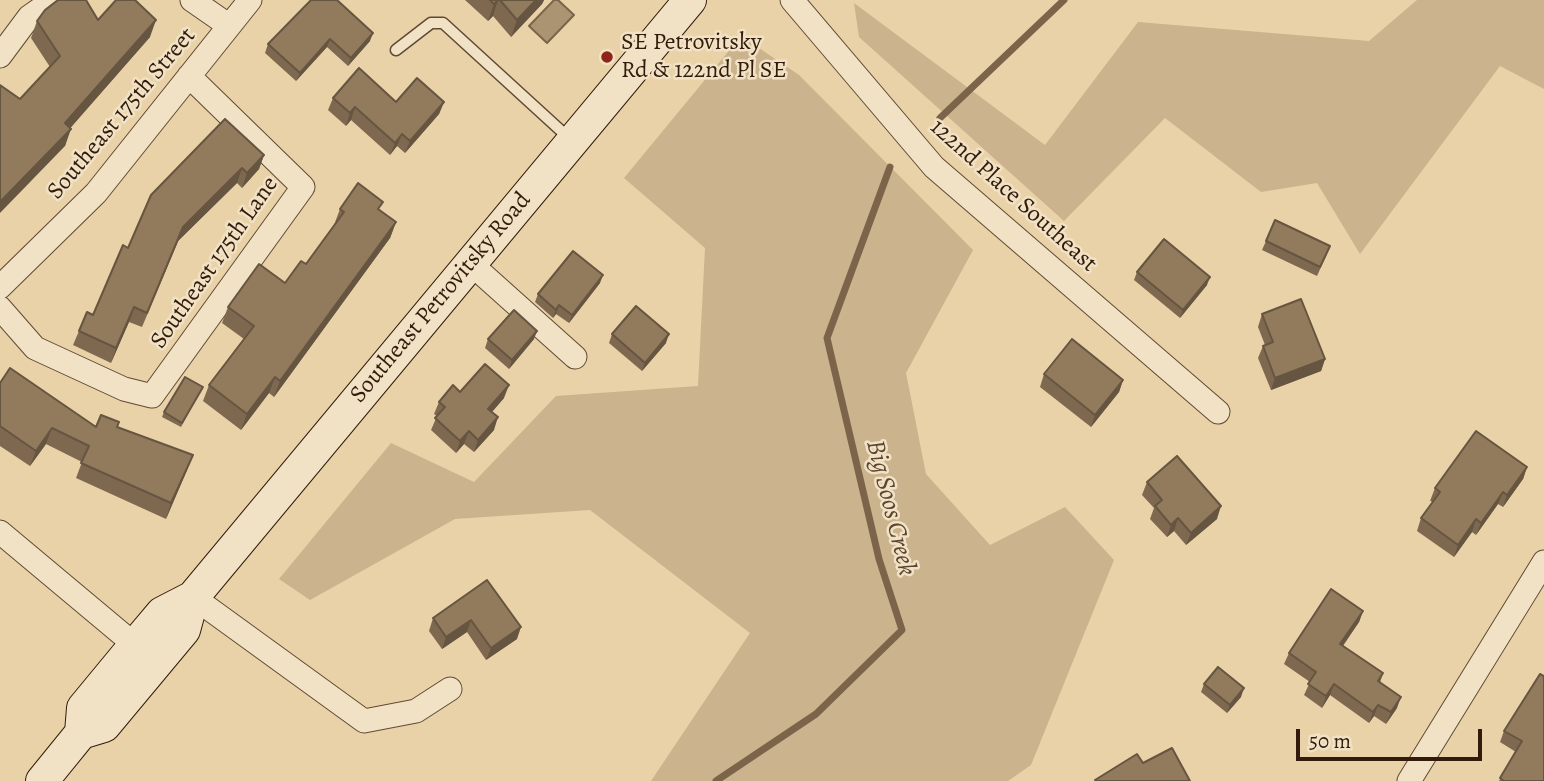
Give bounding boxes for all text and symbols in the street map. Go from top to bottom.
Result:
street label: Southeast 175th Street [42,22,202,206]
place label: SE Petrovitsky Rd & 122nd Pl SE [621,29,787,85]
marker: SE Petrovitsky Rd & 122nd Pl SE [599,49,615,65]
street label: 122nd Place Southeast [924,113,1102,279]
street label: Southeast 175th Lane [145,171,285,355]
street label: Southeast Petrovitsky Road [345,187,537,409]
water label: Big Soos Creek [858,437,922,579]
scale bar [1299,714,1484,758]
text: 50 m [1309,727,1351,755]

